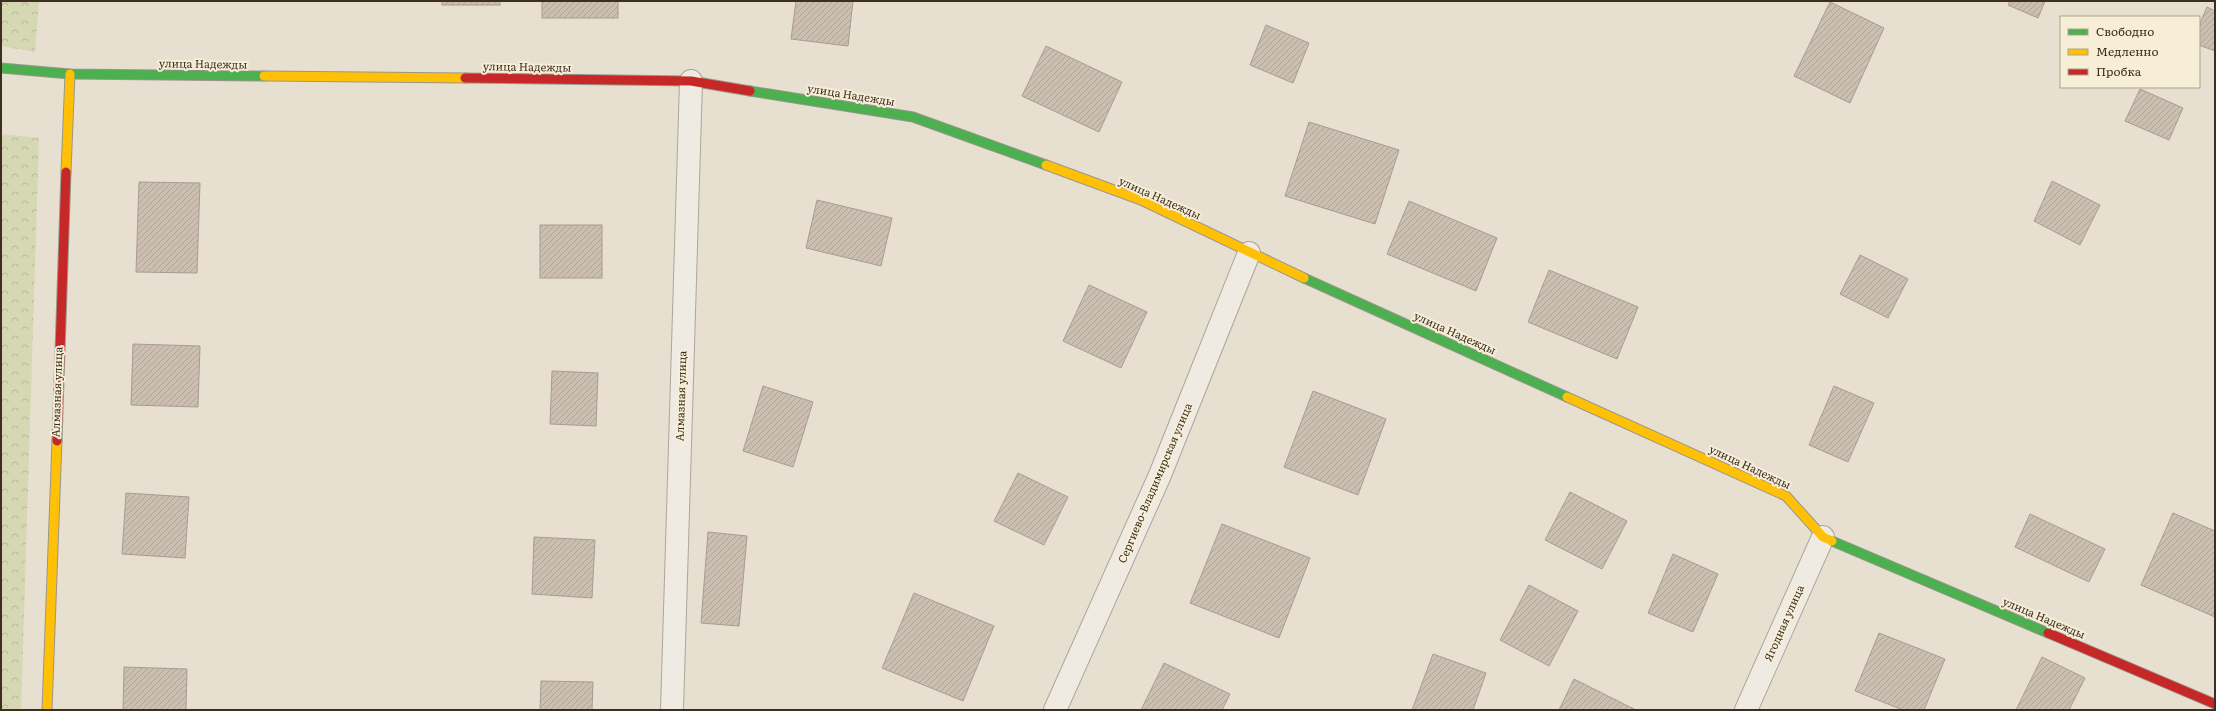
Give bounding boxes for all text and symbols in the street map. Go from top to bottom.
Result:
legend [2060,16,2200,88]
text: Свободно [2096,22,2154,40]
text: Медленно [2096,42,2159,60]
street label: улица Надежды [159,54,247,72]
street label: улица Надежды [483,57,571,75]
text: Пробка [2096,62,2142,80]
street label: улица Надежды [806,79,896,109]
street label: улица Надежды [1117,172,1204,222]
street label: улица Надежды [1412,307,1499,357]
street label: Алмазная улица [46,346,66,438]
street label: Алмазная улица [670,350,690,442]
street label: Сергиево-Владимирская улица [1113,400,1195,565]
street label: улица Надежды [1707,440,1794,492]
street label: Ягодная улица [1759,582,1807,663]
street label: улица Надежды [2001,592,2088,642]

